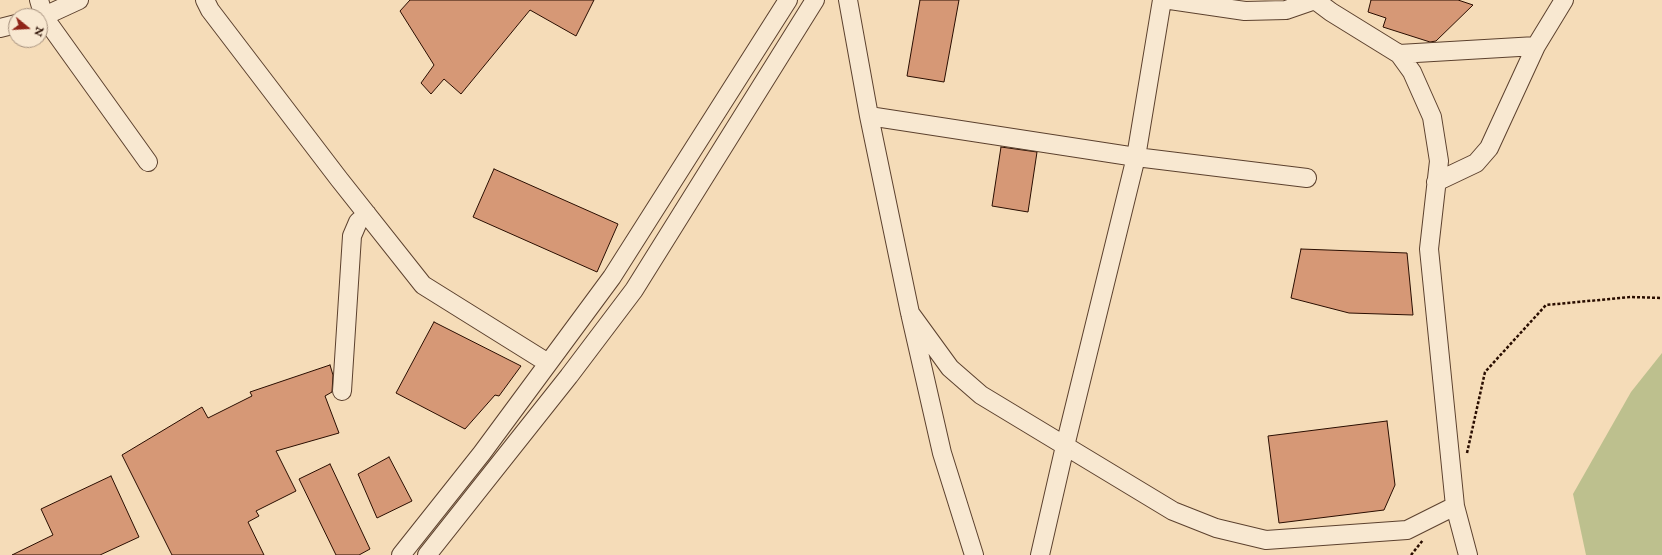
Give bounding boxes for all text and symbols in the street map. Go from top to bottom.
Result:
north arrow [8,8,48,48]
text: N [30,25,47,38]

